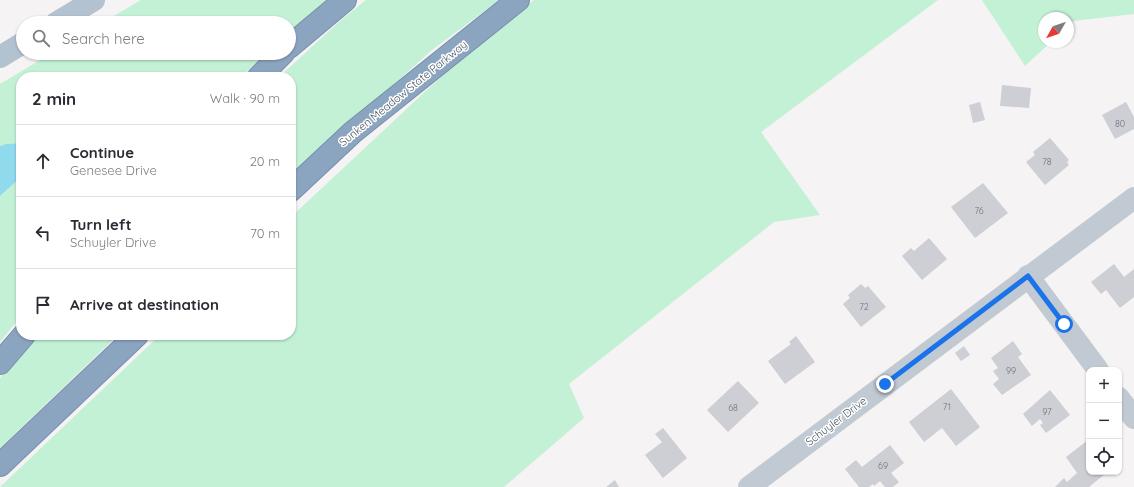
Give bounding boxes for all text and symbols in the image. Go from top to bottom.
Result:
north arrow [1038,12,1074,48]
search box [16,16,296,60]
icon: search [30,27,52,49]
text: Search here [62,29,145,48]
street label: Sunken Meadow State Parkway [336,37,470,149]
text: 2 min [32,88,76,109]
text: Walk · 90 m [210,90,280,106]
house number: 80 [1115,118,1125,129]
text: Continue [70,143,134,162]
icon: ahead [32,150,54,172]
text: 20 m [250,153,280,169]
house number: 78 [1042,156,1052,167]
text: Genesee Drive [70,162,157,178]
house number: 76 [974,205,984,216]
text: Turn left [70,215,132,234]
icon: left [32,222,54,244]
text: 70 m [250,225,280,241]
text: Schuyler Drive [70,234,156,250]
icon: arrive [32,294,54,316]
text: Arrive at destination [70,295,219,314]
house number: 72 [859,301,869,312]
route start [1055,315,1073,333]
house number: 99 [1006,365,1016,376]
map controls [1086,367,1122,475]
button: + [1086,367,1122,403]
route end [876,375,894,393]
street label: Schuyler Drive [803,393,869,449]
house number: 71 [943,401,951,412]
house number: 68 [728,402,738,413]
button: − [1086,403,1122,439]
house number: 97 [1042,406,1052,417]
button: locate [1086,439,1122,475]
house number: 69 [878,460,888,471]

